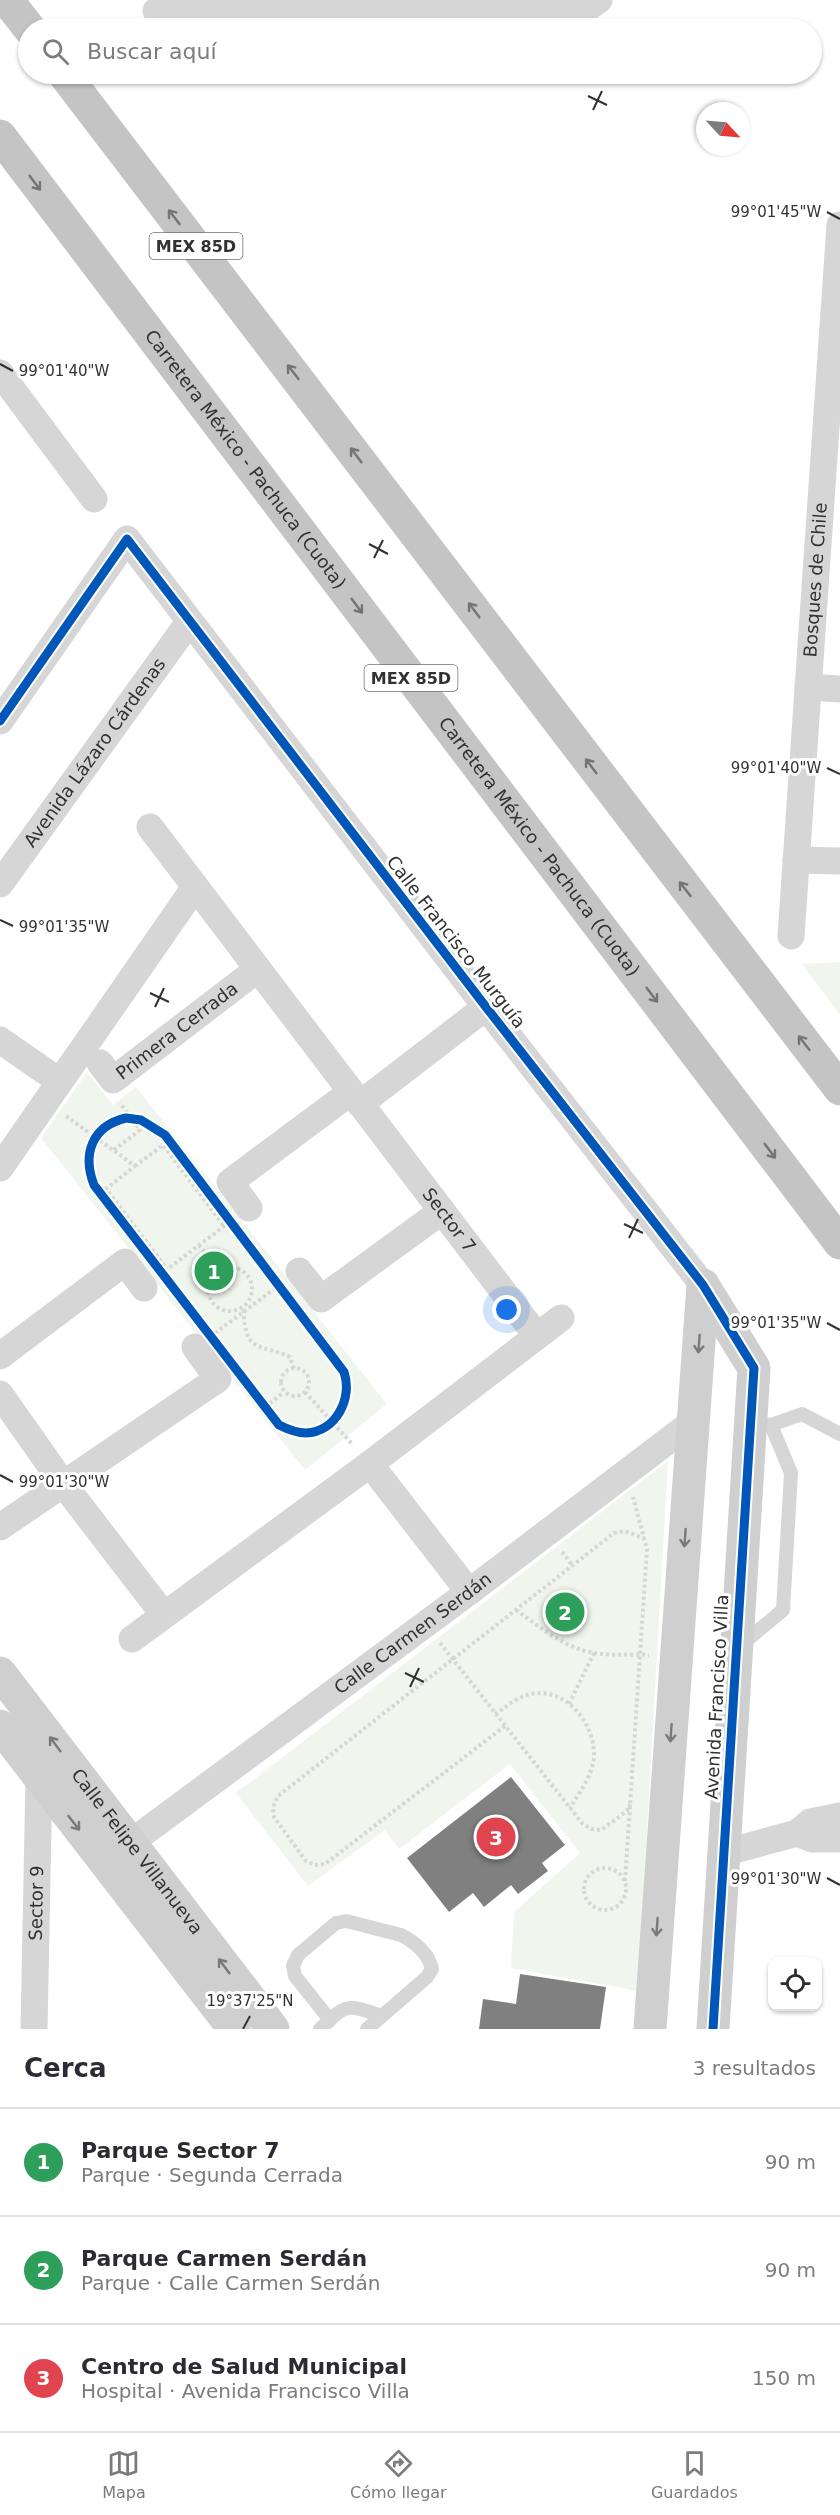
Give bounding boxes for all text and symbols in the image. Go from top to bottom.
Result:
search box [18,18,822,84]
icon: search [39,35,72,68]
text: Buscar aquí [87,39,217,64]
north arrow [696,102,750,156]
one-way arrow [29,174,42,190]
text: 99°01'45"W [731,203,821,221]
one-way arrow [168,209,181,225]
road number: MEX 85D [150,233,242,259]
street label: Carretera México - Pachuca (Cuota) [141,325,351,593]
text: 99°01'40"W [19,362,109,380]
one-way arrow [286,364,299,380]
one-way arrow [350,447,362,463]
street label: Bosques de Chile [799,502,831,658]
one-way arrow [350,597,363,613]
one-way arrow [467,602,480,618]
street label: Avenida Lázaro Cárdenas [19,654,170,851]
road number: MEX 85D [364,665,458,691]
street label: Carretera México - Pachuca (Cuota) [435,713,645,980]
one-way arrow [585,758,598,774]
text: 99°01'40"W [731,759,821,777]
street label: Calle Francisco Murguía [383,851,530,1032]
one-way arrow [679,881,692,897]
text: 99°01'35"W [19,918,109,936]
street label: Primera Cerrada [112,977,242,1084]
one-way arrow [646,987,658,1003]
one-way arrow [798,1035,811,1051]
one-way arrow [764,1142,776,1158]
street label: Sector 7 [418,1184,480,1256]
pin: 1 [194,1248,234,1294]
your location [492,1295,521,1324]
text: 99°01'35"W [731,1314,821,1332]
one-way arrow [693,1333,704,1353]
text: 99°01'30"W [19,1473,109,1491]
one-way arrow [679,1528,690,1547]
street label: Calle Carmen Serdán [330,1568,495,1698]
pin: 2 [546,1590,584,1634]
street label: Avenida Francisco Villa [701,1594,732,1800]
one-way arrow [665,1722,676,1742]
one-way arrow [48,1737,61,1753]
street label: Calle Felipe Villanueva [67,1764,207,1938]
one-way arrow [67,1814,80,1830]
pin: 3 [476,1814,516,1860]
street label: Sector 9 [25,1865,47,1941]
text: 99°01'30"W [731,1870,821,1888]
one-way arrow [652,1917,663,1936]
map controls [768,1957,822,2011]
button: locate [768,1957,822,2011]
one-way arrow [218,1958,231,1974]
text: 19°37'25"N [206,1992,294,2010]
text: Cerca [24,2053,107,2083]
text: 3 resultados [693,2056,816,2080]
text: Parque Sector 7 [81,2138,279,2163]
text: 1 [37,2150,50,2174]
text: 90 m [765,2150,816,2174]
text: Parque · Segunda Cerrada [81,2163,343,2187]
text: Parque Carmen Serdán [81,2246,367,2271]
text: 2 [37,2258,50,2282]
text: 90 m [765,2258,816,2282]
text: Parque · Calle Carmen Serdán [81,2271,380,2295]
text: Centro de Salud Municipal [81,2354,407,2379]
text: 3 [37,2366,50,2390]
text: 150 m [752,2366,816,2390]
text: Hospital · Avenida Francisco Villa [81,2379,410,2403]
tab: Mapa [102,2447,146,2502]
tab: Cómo llegar [350,2447,447,2502]
tab: Guardados [651,2447,738,2502]

